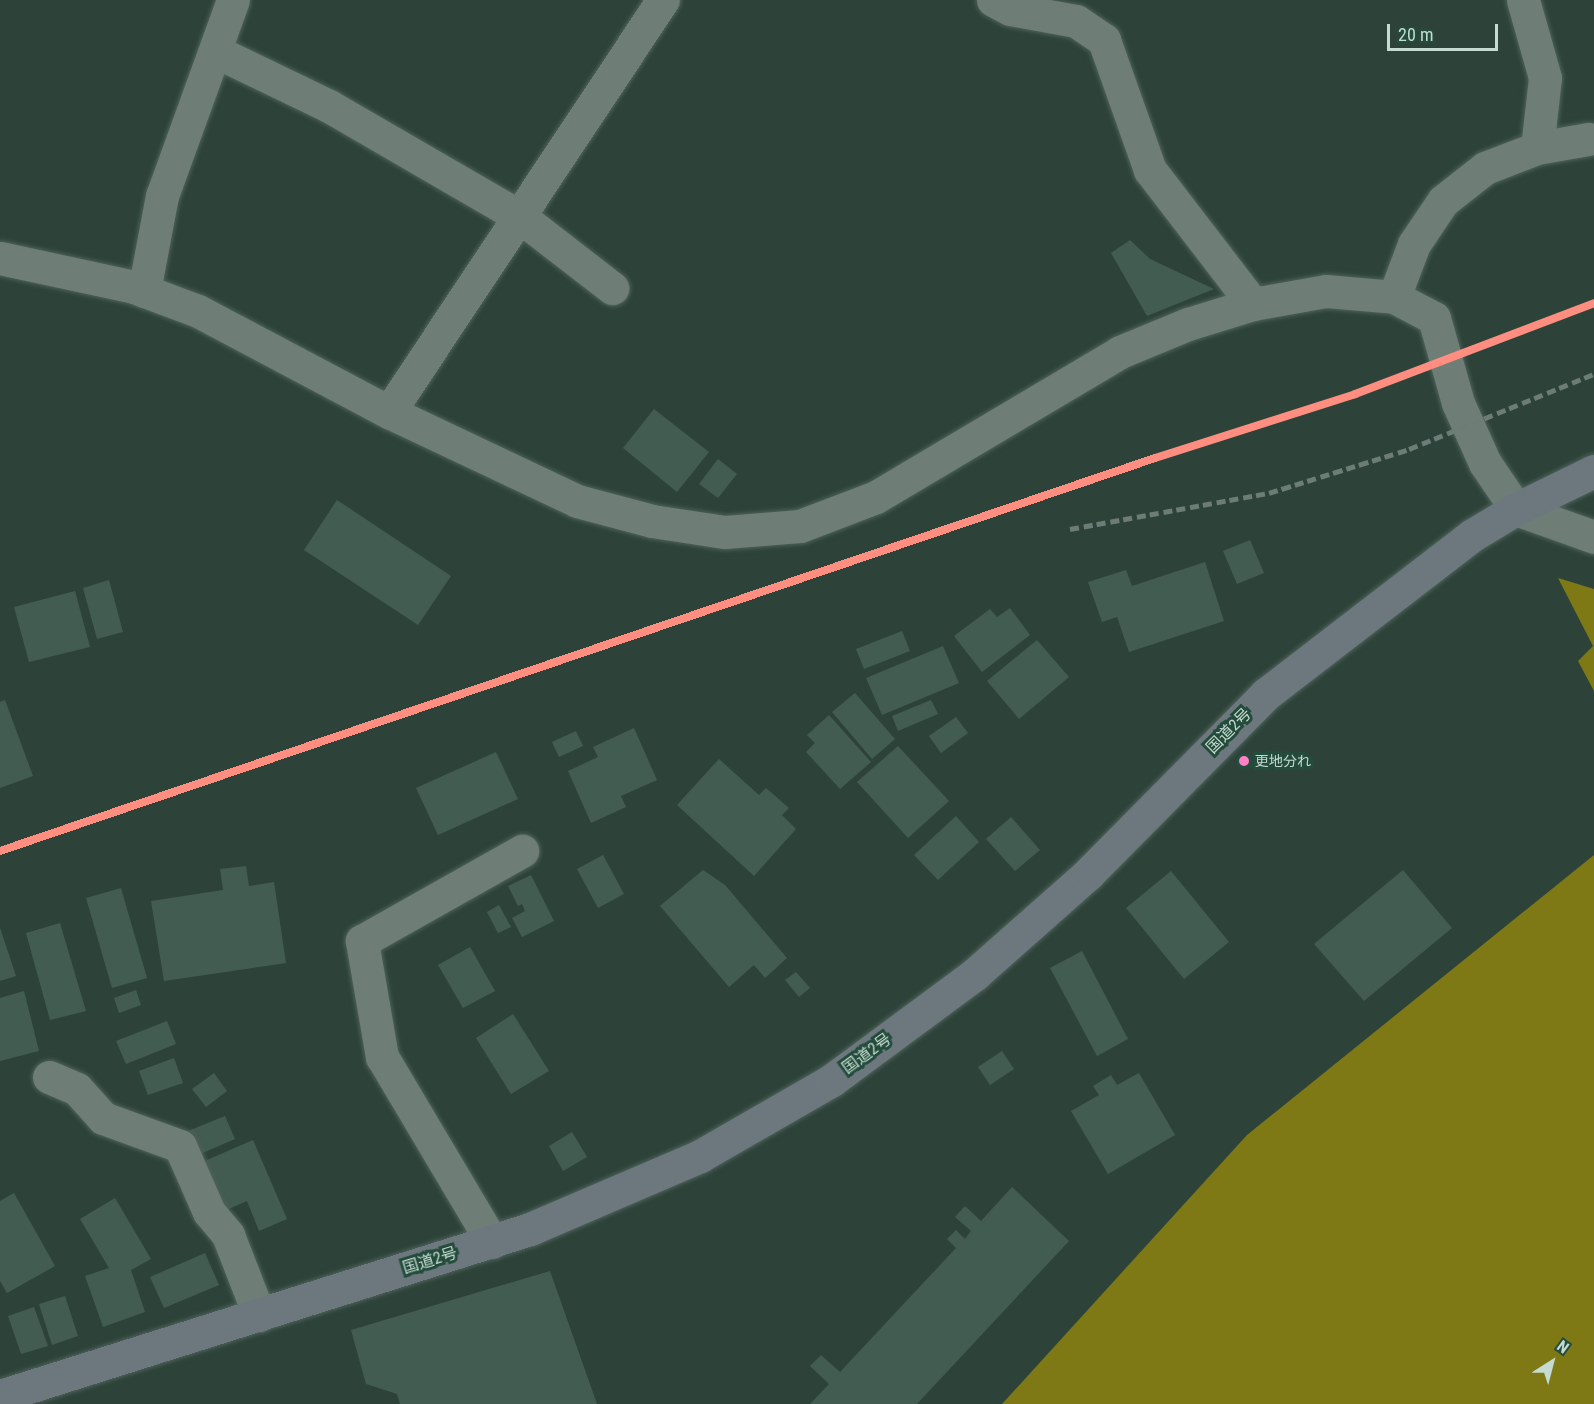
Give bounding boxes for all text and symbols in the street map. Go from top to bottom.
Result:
scale bar [1390,12,1501,50]
text: 20 m [1398,24,1433,45]
street label: 国道2号 [1202,704,1256,758]
place label: 更地分れ [1255,753,1311,769]
marker: 更地分れ [1238,755,1250,767]
street label: 国道2号 [839,1030,895,1078]
street label: 国道2号 [400,1244,460,1278]
north arrow [1522,1332,1582,1392]
text: N [1553,1336,1572,1358]

